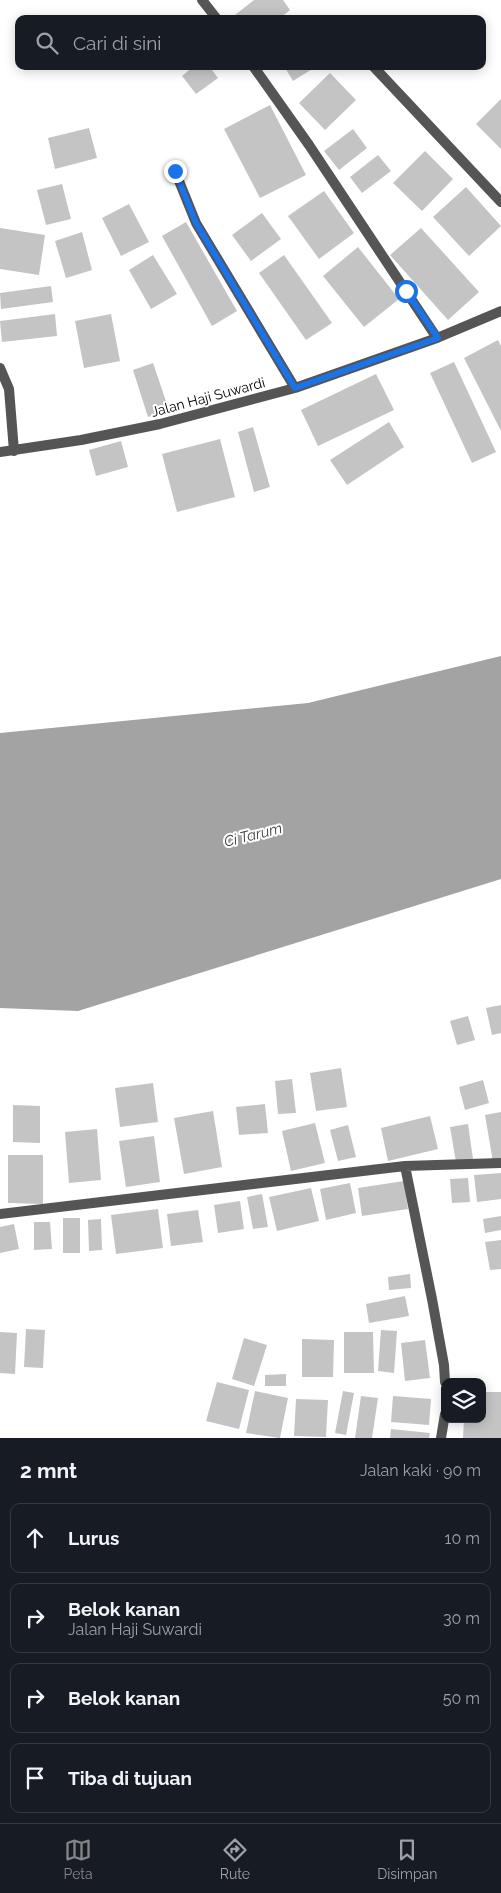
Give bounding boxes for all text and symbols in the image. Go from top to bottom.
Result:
search box [15,15,486,70]
icon: search [33,29,61,57]
text: Cari di sini [73,32,161,54]
route end [164,160,187,183]
route start [395,280,418,303]
street label: Jalan Haji Suwardi [149,374,267,420]
water label: Ci Tarum [222,819,284,851]
map controls [441,1378,486,1423]
button: layers [441,1378,486,1423]
text: 2 mnt [20,1458,77,1483]
text: Jalan kaki · 90 m [360,1461,481,1480]
icon: ahead [21,1524,49,1552]
text: Lurus [68,1527,119,1549]
text: 10 m [445,1529,480,1548]
text: Belok kanan [68,1598,180,1620]
icon: right [21,1604,49,1632]
text: 30 m [443,1609,480,1628]
text: Jalan Haji Suwardi [68,1620,202,1639]
icon: right [21,1684,49,1712]
text: Belok kanan [68,1687,180,1709]
text: 50 m [443,1689,480,1708]
icon: arrive [21,1764,49,1792]
text: Tiba di tujuan [68,1767,192,1789]
tab: Peta [64,1836,93,1882]
tab: Rute [220,1836,250,1882]
tab: Disimpan [377,1836,437,1882]

